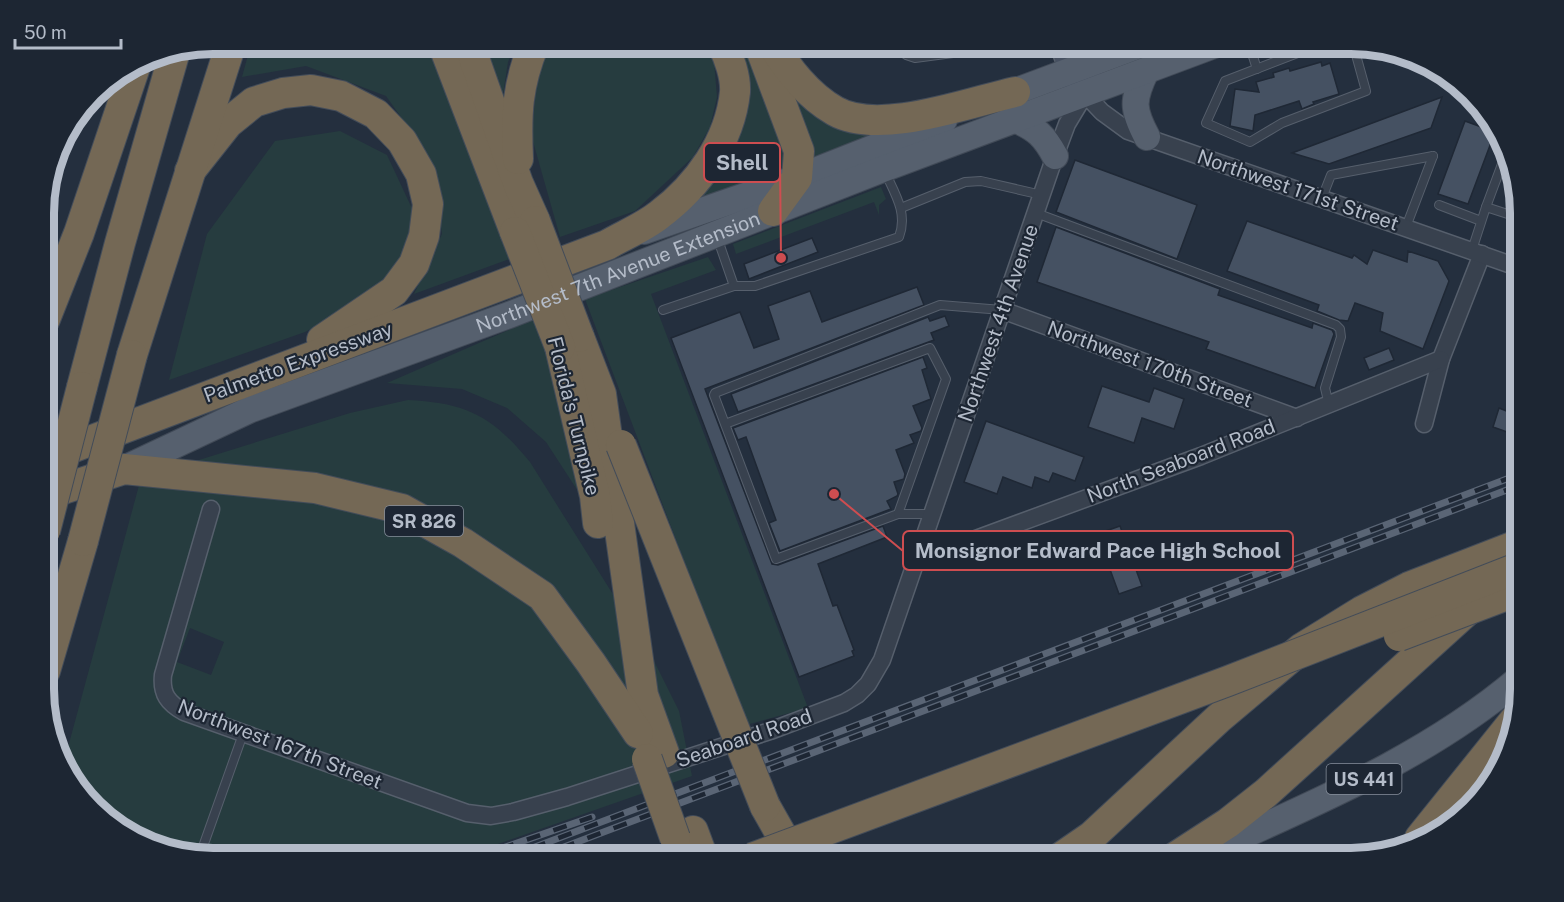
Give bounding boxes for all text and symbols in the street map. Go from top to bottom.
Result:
scale bar [15,12,122,50]
text: 50 m [24,22,67,43]
callout: Shell [704,143,780,182]
street label: Northwest 171st Street [1194,144,1402,236]
text: Shell [716,150,768,175]
street label: Northwest 7th Avenue Extension [472,206,763,338]
street label: Northwest 4th Avenue [953,221,1043,425]
street label: Northwest 170th Street [1044,316,1256,412]
street label: Palmetto Expressway [200,317,396,407]
street label: Florida's Turnpike [543,334,605,498]
street label: North Seaboard Road [1084,414,1278,508]
road number: SR 826 [385,506,463,536]
callout: Monsignor Edward Pace High School [903,531,1293,570]
text: Monsignor Edward Pace High School [915,538,1281,563]
street label: Northwest 167th Street [175,694,385,794]
street label: Seaboard Road [673,704,815,772]
road number: US 441 [1326,764,1402,794]

